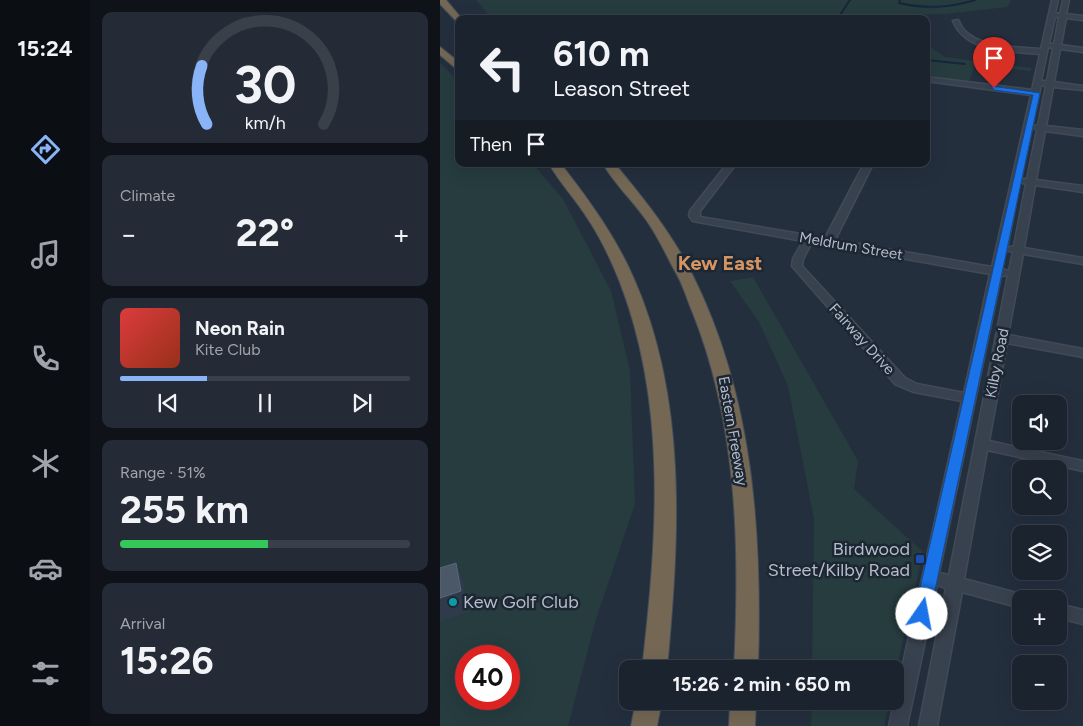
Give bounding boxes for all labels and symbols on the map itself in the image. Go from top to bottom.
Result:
pin [973,37,1015,88]
street label: Meldrum Street [798,228,905,264]
district label: Kew East [678,251,762,275]
street label: Fairway Drive [825,300,899,378]
street label: Kilby Road [981,327,1013,399]
street label: Eastern Freeway [715,375,751,487]
place label: Birdwood Street/Kilby Road [768,538,910,581]
marker: Birdwood Street/Kilby Road [914,553,926,565]
position arrow [895,587,947,639]
place label: Kew Golf Club [463,591,579,613]
marker: Kew Golf Club [447,596,459,608]
speed limit sign: 40 [455,645,520,710]

